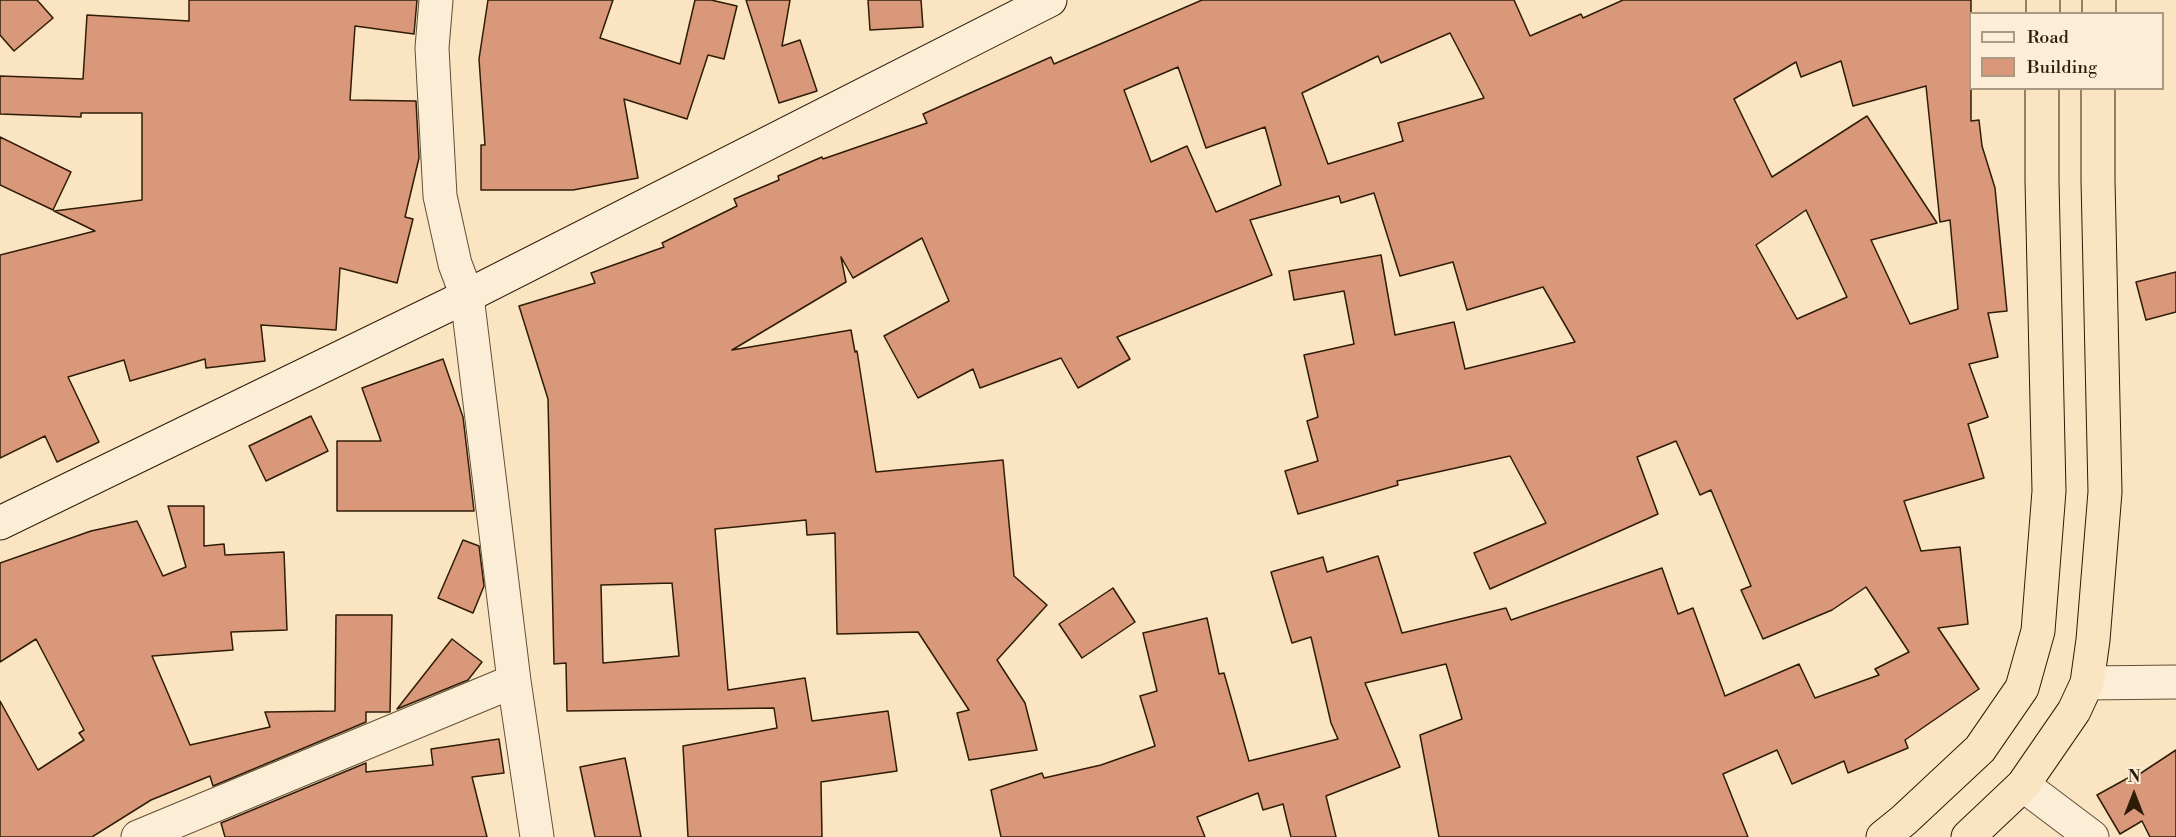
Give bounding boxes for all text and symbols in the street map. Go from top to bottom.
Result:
legend [1969,12,2164,90]
text: Road [2027,26,2069,49]
text: Building [2027,56,2097,79]
north arrow [2104,765,2164,825]
text: N [2128,767,2140,787]

